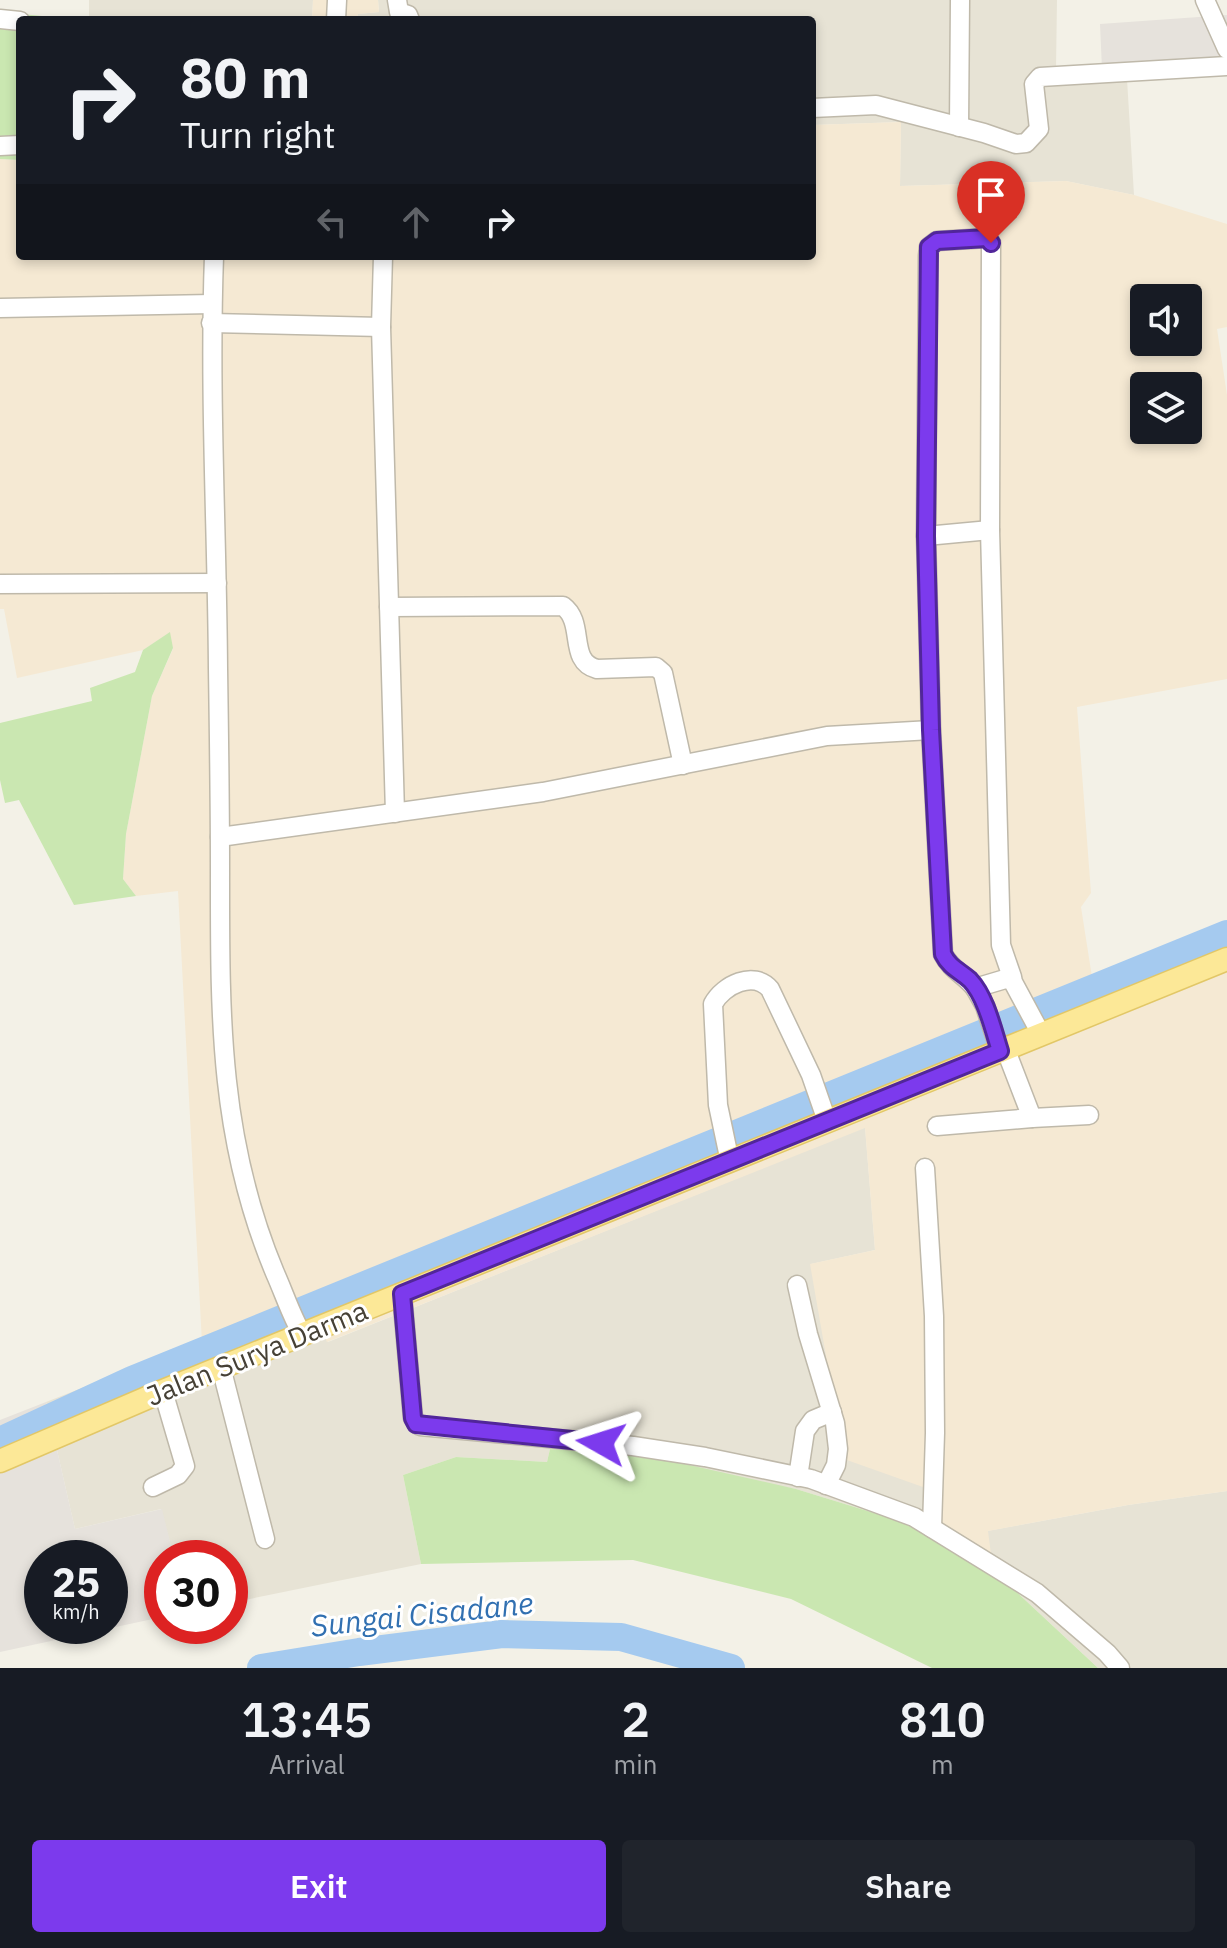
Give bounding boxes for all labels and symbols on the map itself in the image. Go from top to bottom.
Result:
pin [957,161,1025,243]
street label: Jalan Surya Darma [141,1291,373,1414]
position arrow [559,1401,643,1485]
speed limit sign: 30 [144,1540,248,1644]
water label: Sungai Cisadane [309,1582,535,1645]

